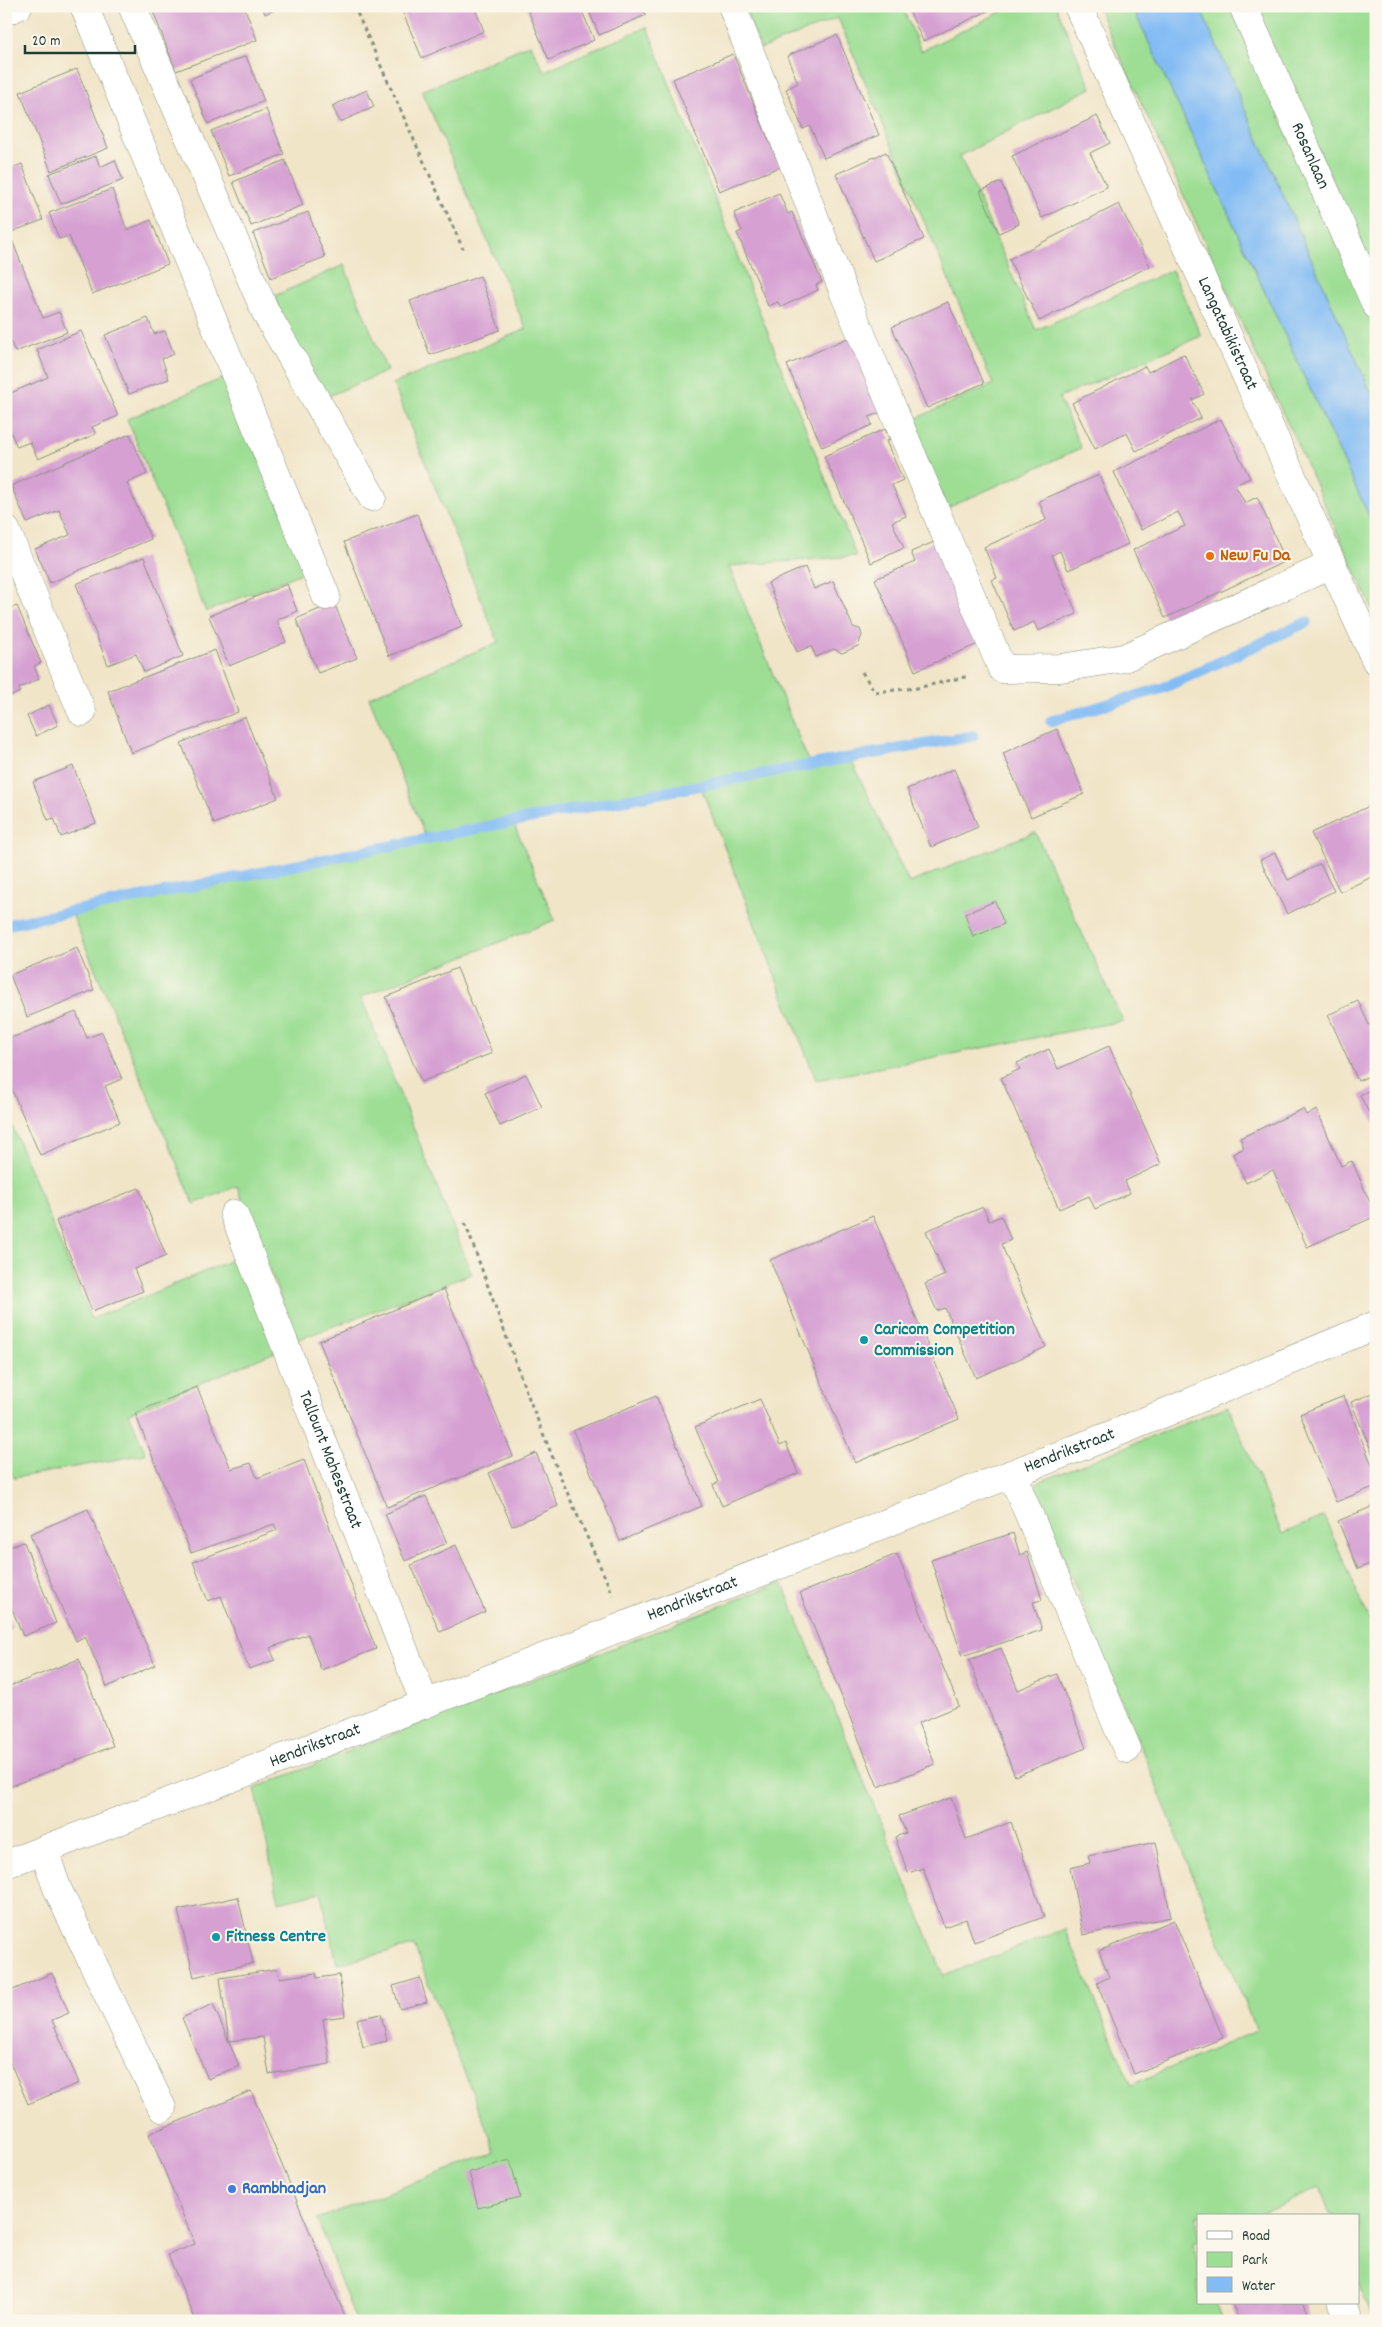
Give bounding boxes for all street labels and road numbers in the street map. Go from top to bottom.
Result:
street label: Rosanlaan [1284,118,1335,193]
street label: Langatabikistraat [1190,273,1264,395]
street label: Tallount Mahesstraat [292,1387,368,1533]
street label: Hendrikstraat [1021,1422,1119,1480]
street label: Hendrikstraat [643,1570,742,1628]
street label: Hendrikstraat [266,1717,365,1775]

